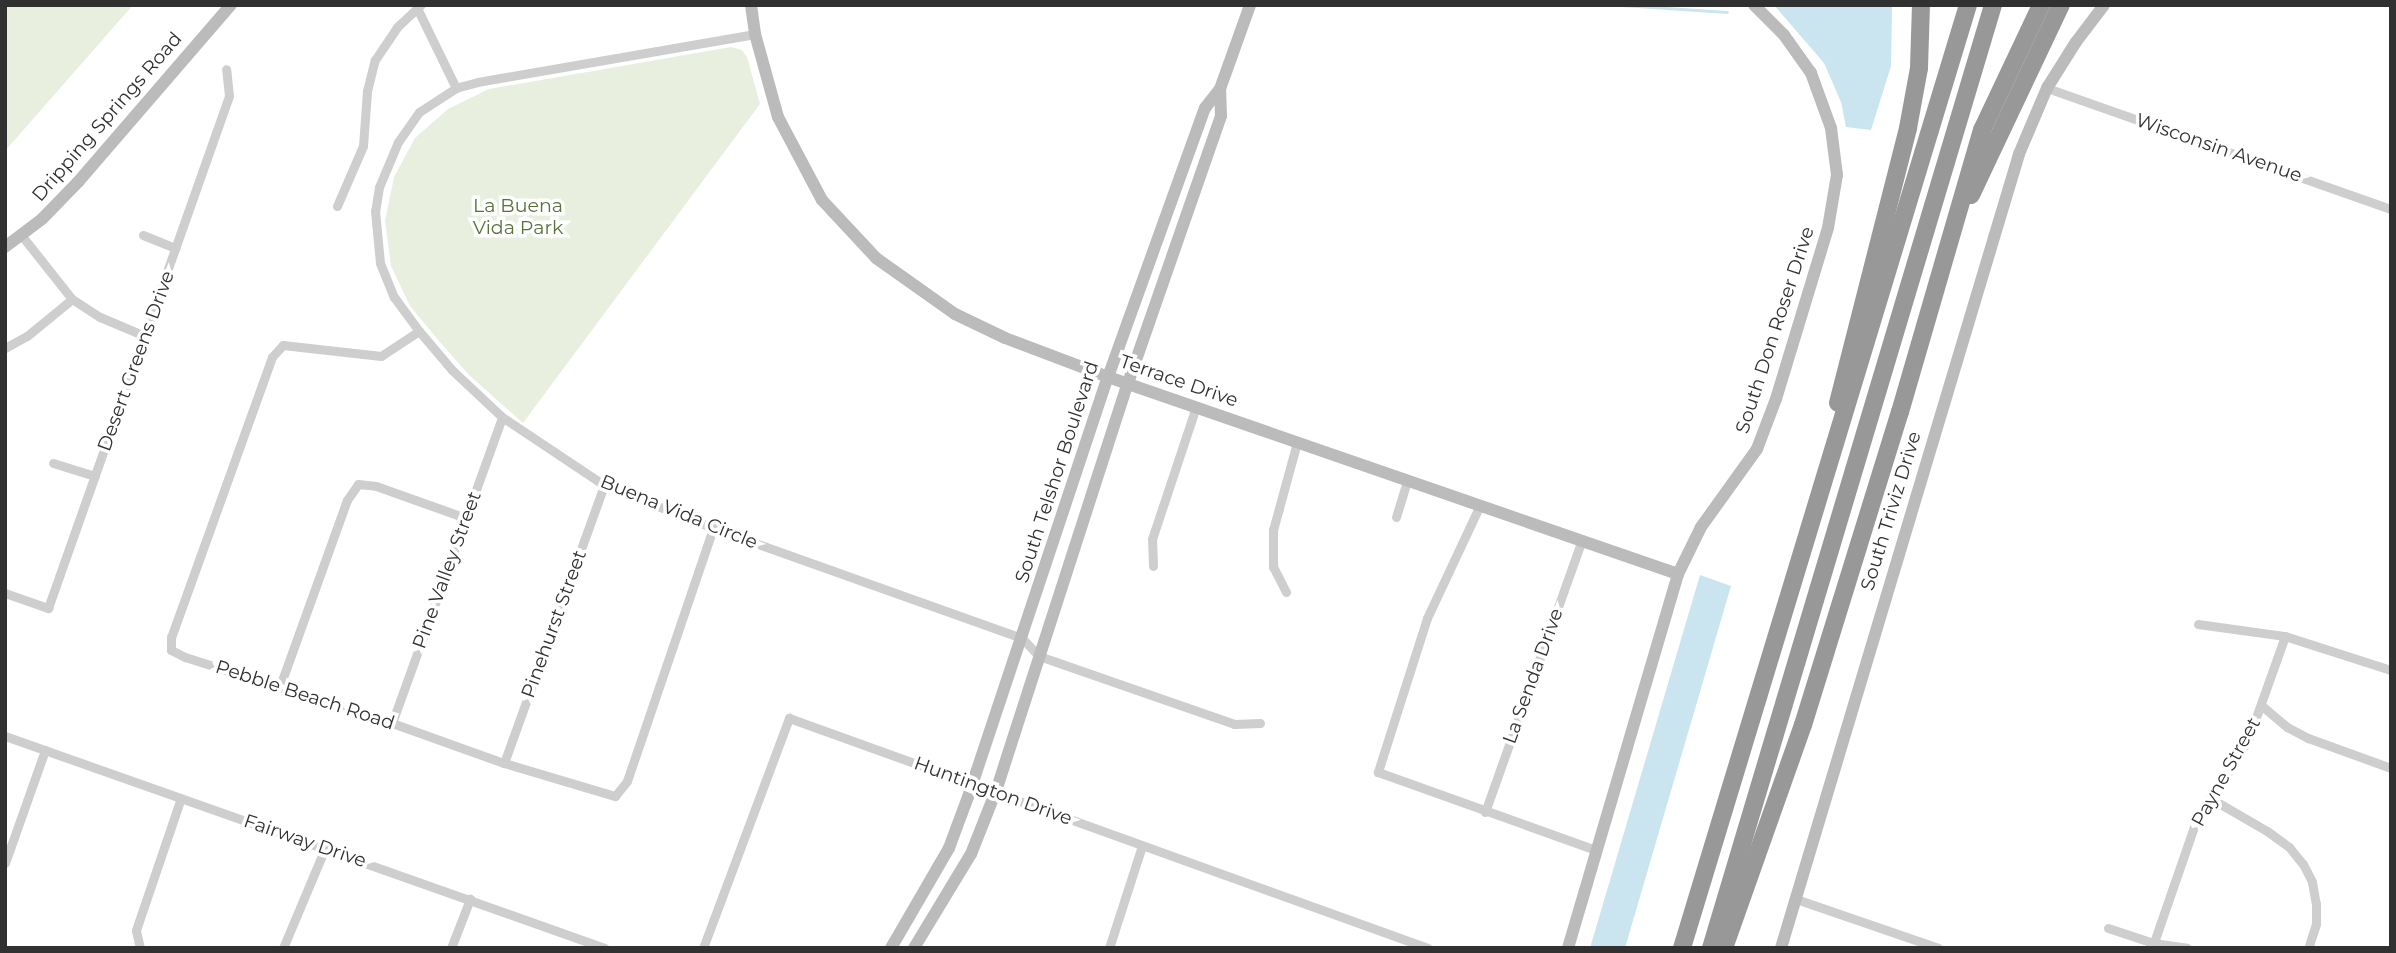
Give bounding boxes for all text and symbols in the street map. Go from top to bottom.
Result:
street label: Dripping Springs Road [27,28,187,206]
street label: Wisconsin Avenue [2133,109,2305,187]
park label: La Buena Vida Park [473,195,563,239]
street label: South Don Roser Drive [1731,224,1819,436]
street label: Desert Greens Drive [93,268,179,454]
street label: Terrace Drive [1117,350,1241,412]
street label: South Telshor Boulevard [1010,358,1104,586]
street label: South Triviz Drive [1856,429,1926,593]
street label: Buena Vida Circle [597,470,761,554]
street label: Pine Valley Street [408,488,486,652]
street label: Pinehurst Street [517,547,591,701]
street label: La Senda Drive [1498,605,1568,747]
street label: Pebble Beach Road [213,655,397,735]
street label: Payne Street [2187,713,2265,831]
street label: Huntington Drive [911,752,1075,830]
street label: Fairway Drive [241,809,369,873]

